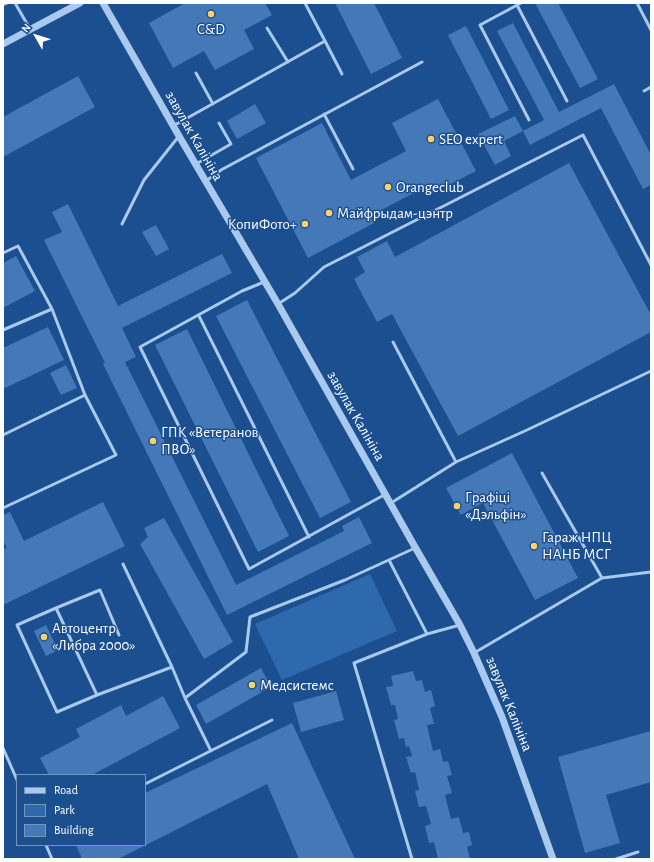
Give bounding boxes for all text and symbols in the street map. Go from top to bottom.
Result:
marker: C&D [206,9,216,19]
north arrow [16,16,56,56]
place label: C&D [197,20,225,38]
text: N [20,22,33,35]
street label: завулак Калініна [161,88,227,184]
place label: SEO expert [439,130,503,148]
marker: SEO expert [426,134,436,144]
place label: Orangeclub [396,178,464,196]
marker: Orangeclub [383,182,393,192]
place label: Майфрыдам-цэнтр [337,204,453,222]
marker: Майфрыдам-цэнтр [324,208,334,218]
place label: КопиФото+ [228,215,297,233]
marker: КопиФото+ [300,219,310,229]
street label: завулак Калініна [323,368,389,464]
place label: ГПК «Ветеранов ПВО» [161,423,259,458]
marker: ГПК «Ветеранов ПВО» [148,436,158,446]
place label: Графіці «Дэльфін» [465,488,527,523]
marker: Графіці «Дэльфін» [452,501,462,511]
place label: Гараж НПЦ НАНБ МСГ [542,528,612,563]
marker: Гараж НПЦ НАНБ МСГ [529,541,539,551]
place label: Автоцентр «Либра 2000» [52,619,135,654]
marker: Автоцентр «Либра 2000» [39,632,49,642]
street label: завулак Калініна [482,654,536,754]
place label: Медсистемс [260,676,334,694]
marker: Медсистемс [247,680,257,690]
legend [16,774,146,846]
text: Road [54,784,78,796]
text: Park [54,804,75,816]
text: Building [54,824,94,836]

